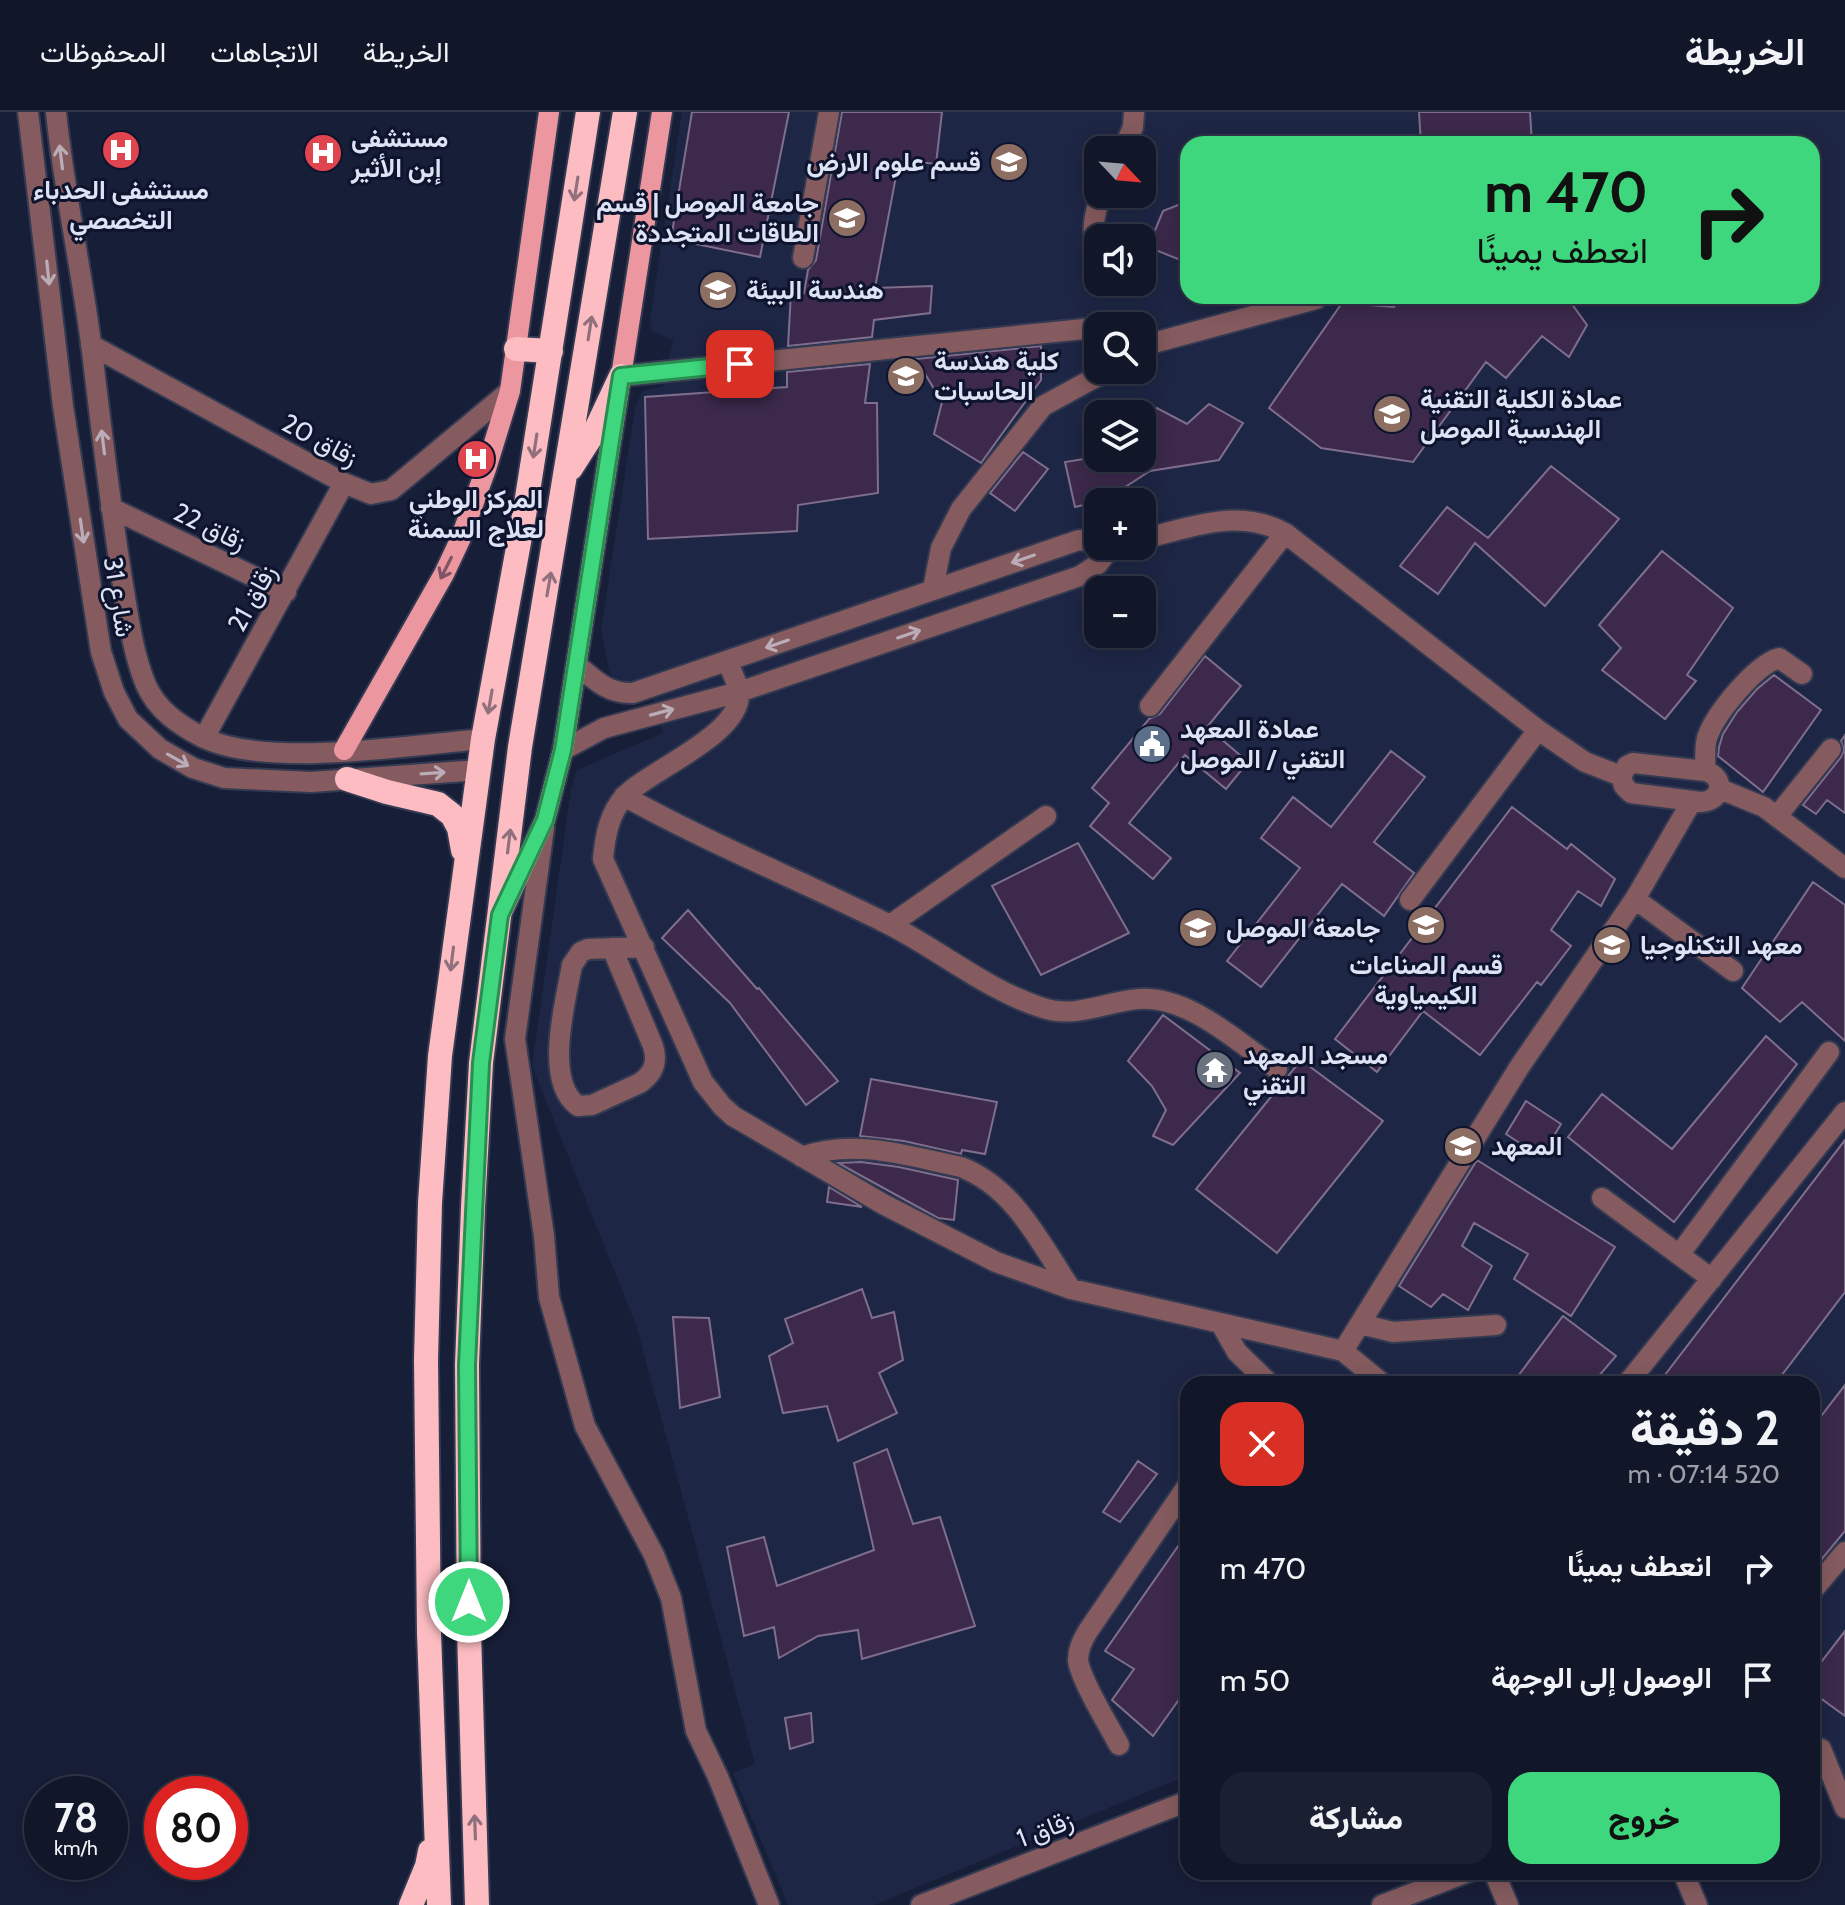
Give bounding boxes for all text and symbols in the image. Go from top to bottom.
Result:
text: الخريطة [1685,28,1805,75]
text: المحفوظات [40,35,166,69]
text: الاتجاهات [210,35,319,69]
text: الخريطة [363,35,449,69]
place label: مستشفى إبن الأثير [350,122,448,185]
hospital icon: مستشفى الحدباء التخصصي [100,129,142,171]
hospital icon: مستشفى إبن الأثير [302,132,344,174]
north arrow [1084,136,1156,208]
map controls [1084,136,1156,648]
school or university icon: قسم علوم الارض [988,141,1030,183]
one-way arrow [53,145,68,170]
place label: قسم علوم الارض [806,146,981,179]
text: 470 m [1484,158,1648,226]
icon: right [1676,168,1780,272]
place label: مستشفى الحدباء التخصصي [33,174,209,242]
one-way arrow [568,176,583,201]
place label: جامعة الموصل | قسم الطاقات المتجددة [596,187,819,249]
school or university icon: جامعة الموصل | قسم الطاقات المتجددة [826,197,868,239]
button: sound [1084,224,1156,296]
text: انعطف يمينًا [1476,228,1648,272]
one-way arrow [41,259,56,286]
school or university icon: هندسة البيئة [697,269,739,311]
place label: هندسة البيئة [746,274,884,306]
button: search [1084,312,1156,384]
one-way arrow [583,315,598,341]
pin [706,330,774,398]
icon: arrive [718,342,762,386]
place label: كلية هندسة الحاسبات [934,345,1059,407]
school or university icon: كلية هندسة الحاسبات [885,355,927,397]
place label: عمادة الكلية التقنية الهندسية الموصل [1420,383,1622,445]
school or university icon: عمادة الكلية التقنية الهندسية الموصل [1371,393,1413,435]
button: layers [1084,400,1156,472]
street label: زقاق 20 [277,407,363,473]
one-way arrow [95,429,110,455]
one-way arrow [527,433,542,458]
hospital icon: المركز الوطني لعلاج السمنة [455,438,497,480]
place label: المركز الوطني لعلاج السمنة [408,483,544,547]
button: + [1084,488,1156,560]
street label: زقاق 22 [168,496,252,558]
one-way arrow [75,517,90,543]
one-way arrow [1011,552,1036,567]
street label: شارع 31 [95,555,141,640]
one-way arrow [438,555,454,579]
street label: زقاق 21 [221,559,283,637]
one-way arrow [542,572,557,598]
button: − [1084,576,1156,648]
one-way arrow [897,625,922,640]
one-way arrow [765,637,790,652]
one-way arrow [482,689,497,714]
one-way arrow [648,704,674,719]
place label: عمادة المعهد التقني / الموصل [1180,713,1345,781]
public building icon: عمادة المعهد التقني / الموصل [1131,723,1173,765]
one-way arrow [165,752,189,768]
one-way arrow [419,765,446,780]
one-way arrow [502,829,517,854]
school or university icon: قسم الصناعات الكيمياوية [1405,904,1447,946]
school or university icon: جامعة الموصل [1177,907,1219,949]
place label: جامعة الموصل [1226,912,1380,944]
school or university icon: معهد التكنلوجيا [1591,924,1633,966]
place label: معهد التكنلوجيا [1640,929,1803,961]
one-way arrow [445,945,460,972]
place label: قسم الصناعات الكيمياوية [1349,949,1503,1011]
place label: مسجد المعهد التقني [1243,1039,1388,1107]
temple icon: مسجد المعهد التقني [1194,1049,1236,1091]
school or university icon: المعهد [1442,1125,1484,1167]
place label: المعهد [1491,1130,1562,1162]
text: 2 دقيقة [1630,1399,1780,1457]
button: close [1220,1402,1304,1486]
text: 520 m · 07:14 [1628,1458,1780,1490]
icon: right [1736,1546,1780,1590]
text: انعطف يمينًا [1567,1547,1712,1584]
text: 470 m [1220,1550,1306,1587]
position arrow [427,1560,511,1644]
icon: arrive [1736,1658,1780,1702]
text: الوصول إلى الوجهة [1491,1659,1712,1696]
text: 50 m [1220,1662,1290,1699]
button: مشاركة [1220,1772,1492,1864]
button: خروج [1508,1772,1780,1864]
speed limit sign: 80 [144,1776,248,1880]
text: 78 [54,1793,98,1842]
street label: زقاق 1 [1012,1804,1078,1854]
one-way arrow [468,1814,483,1841]
text: km/h [54,1836,98,1860]

